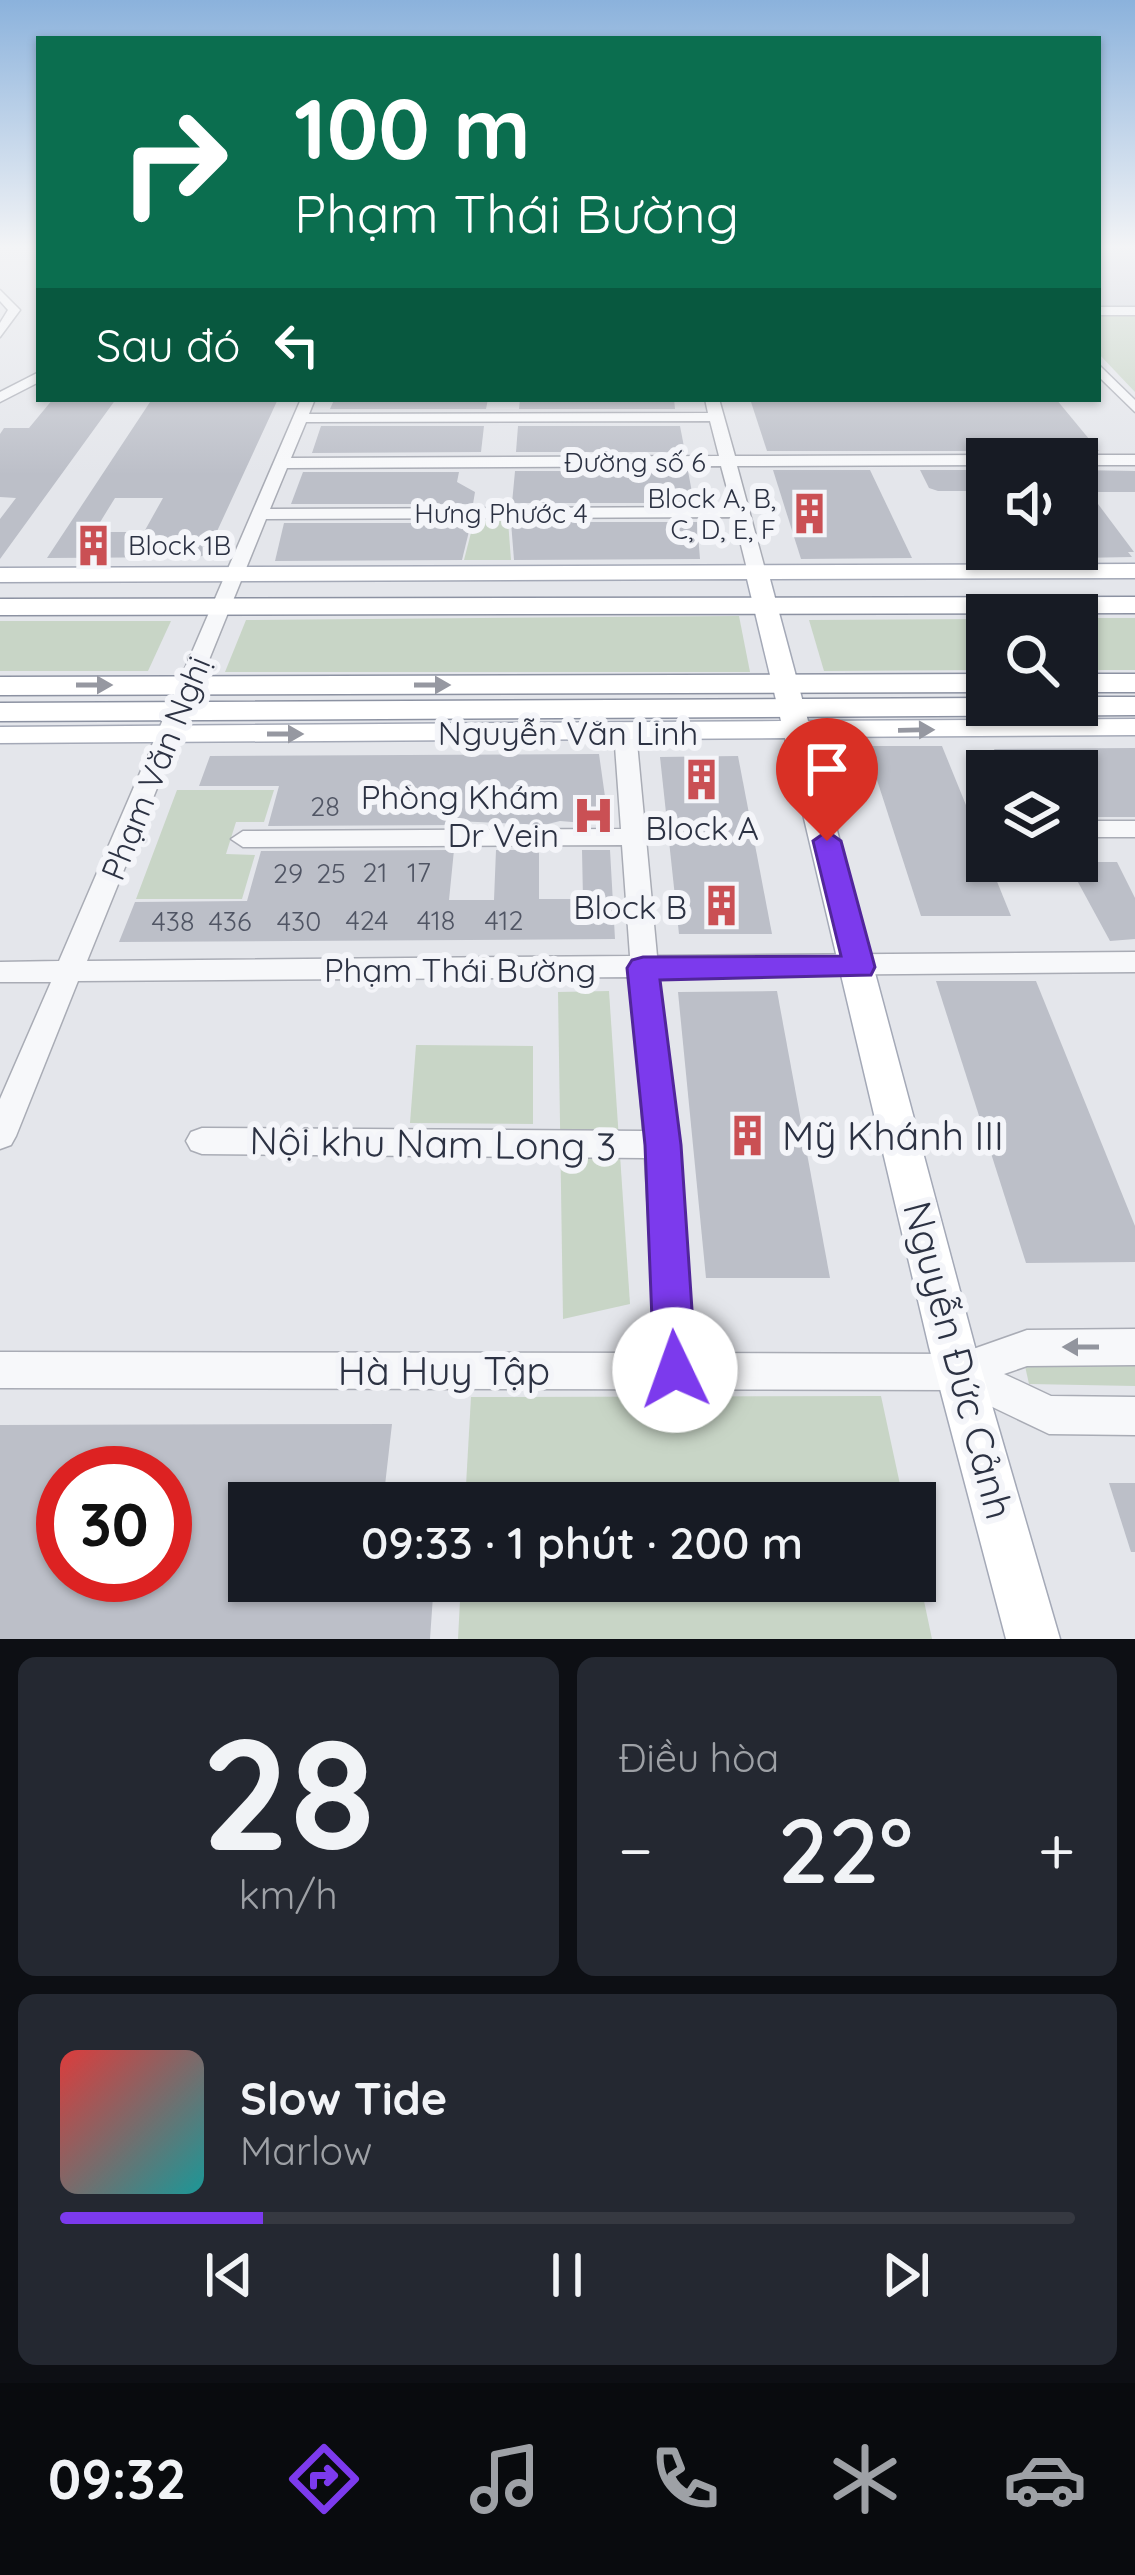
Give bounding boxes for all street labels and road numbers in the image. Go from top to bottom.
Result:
street label: Đường số 6 [564,445,706,479]
street label: Hưng Phước 4 [414,496,588,530]
street label: Phạm Văn Nghị [91,650,219,886]
street label: Nguyễn Văn Linh [438,712,698,753]
street label: Phạm Thái Bường [324,949,596,990]
street label: Nội khu Nam Long 3 [249,1115,617,1171]
street label: Nguyễn Đức Cảnh [893,1196,1025,1524]
street label: Hà Huy Tập [338,1346,550,1395]

